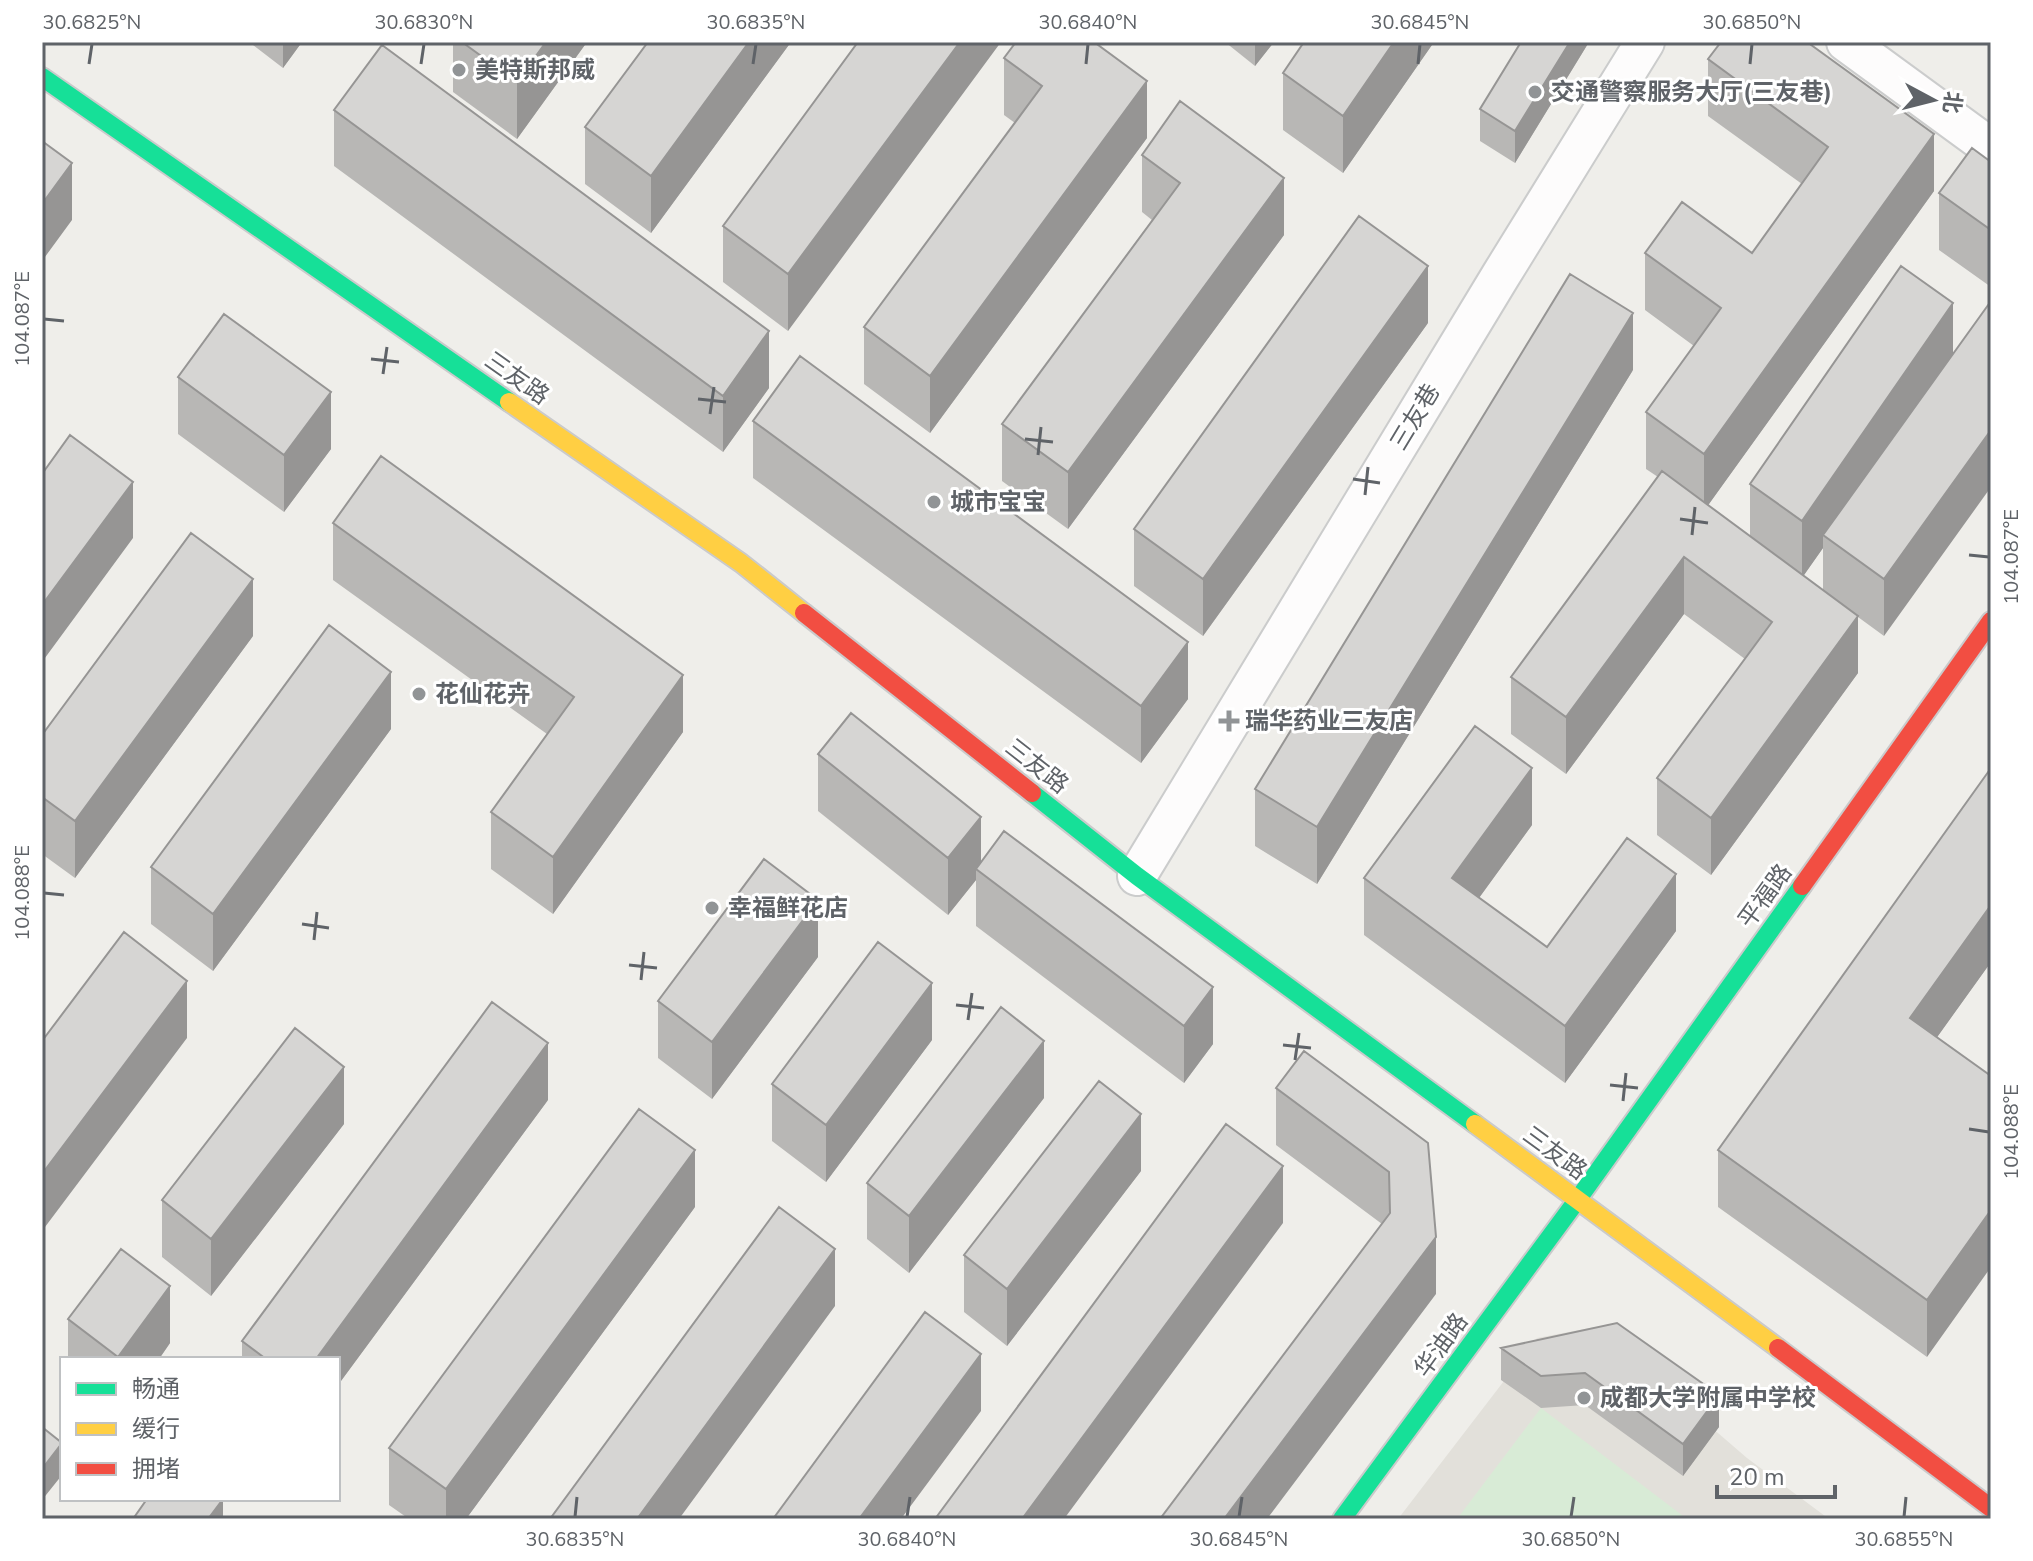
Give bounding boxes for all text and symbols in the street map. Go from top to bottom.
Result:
text: 30.6825°N [43,9,141,36]
text: 30.6830°N [375,9,473,36]
text: 30.6835°N [707,9,805,36]
text: 30.6840°N [1039,9,1137,36]
text: 30.6845°N [1371,9,1469,36]
text: 30.6850°N [1703,9,1801,36]
place label: 美特斯邦威 [475,54,595,86]
north arrow [1893,60,1973,140]
marker: 美特斯邦威 [450,61,468,79]
place label: 交通警察服务大厅(三友巷) [1551,76,1832,108]
marker: 交通警察服务大厅(三友巷) [1526,83,1544,101]
text: 北 [1936,90,1968,115]
text: 104.087°E [9,271,36,367]
street label: 三友路 [478,344,556,412]
street label: 三友巷 [1383,378,1447,456]
place label: 城市宝宝 [950,486,1046,518]
marker: 城市宝宝 [925,493,943,511]
text: 104.087°E [1998,509,2025,605]
place label: 花仙花卉 [435,678,531,710]
marker: 花仙花卉 [410,685,428,703]
place label: 瑞华药业三友店 [1245,705,1413,737]
marker: 瑞华药业三友店 [1220,712,1238,730]
street label: 三友路 [999,731,1075,801]
text: 104.088°E [9,845,36,941]
street label: 平福路 [1731,857,1799,935]
place label: 幸福鲜花店 [728,892,848,924]
marker: 幸福鲜花店 [703,899,721,917]
text: 104.088°E [1998,1084,2025,1180]
street label: 三友路 [1516,1119,1594,1187]
street label: 华油路 [1407,1306,1475,1384]
legend [60,1357,340,1501]
text: 畅通 [132,1373,180,1405]
place label: 成都大学附属中学校 [1600,1382,1816,1414]
marker: 成都大学附属中学校 [1575,1389,1593,1407]
text: 缓行 [132,1413,180,1445]
scale bar [1717,1449,1835,1499]
text: 拥堵 [132,1453,180,1485]
text: 20 m [1729,1461,1785,1493]
text: 30.6835°N [526,1526,624,1553]
text: 30.6840°N [858,1526,956,1553]
text: 30.6845°N [1190,1526,1288,1553]
text: 30.6850°N [1522,1526,1620,1553]
text: 30.6855°N [1855,1526,1953,1553]

